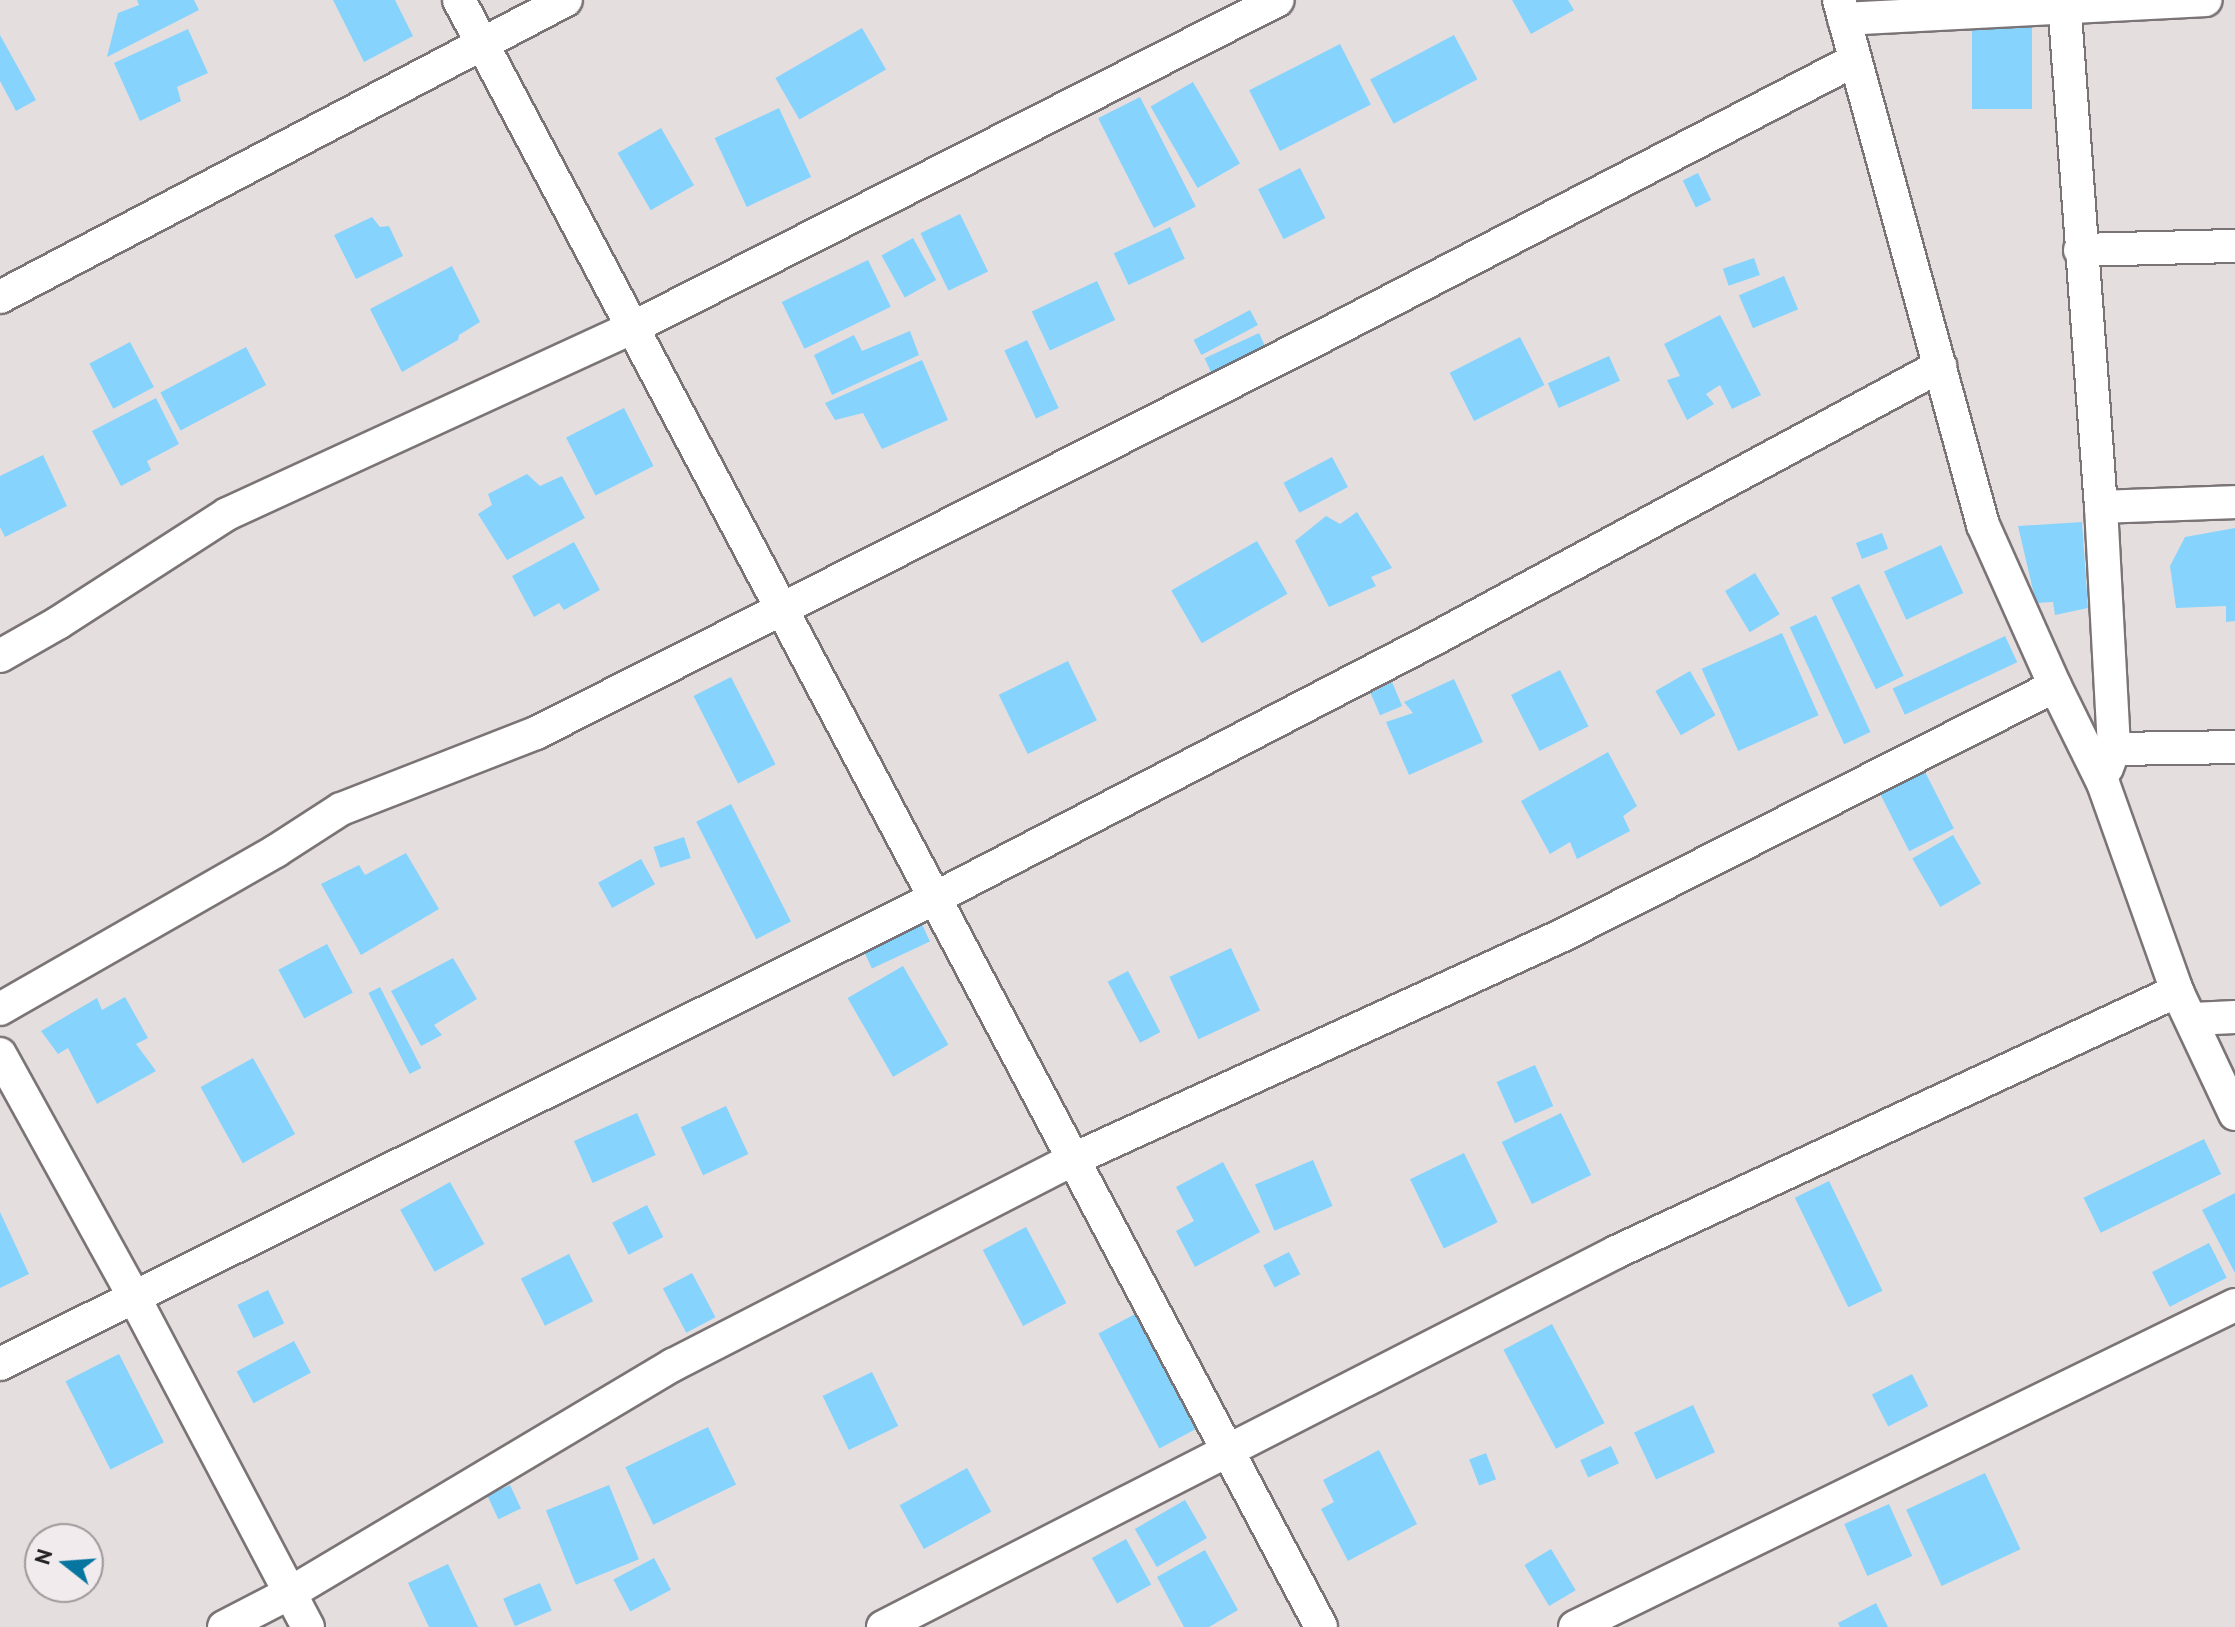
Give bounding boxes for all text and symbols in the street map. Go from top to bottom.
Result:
north arrow [24,1523,104,1603]
text: N [27,1546,58,1568]

